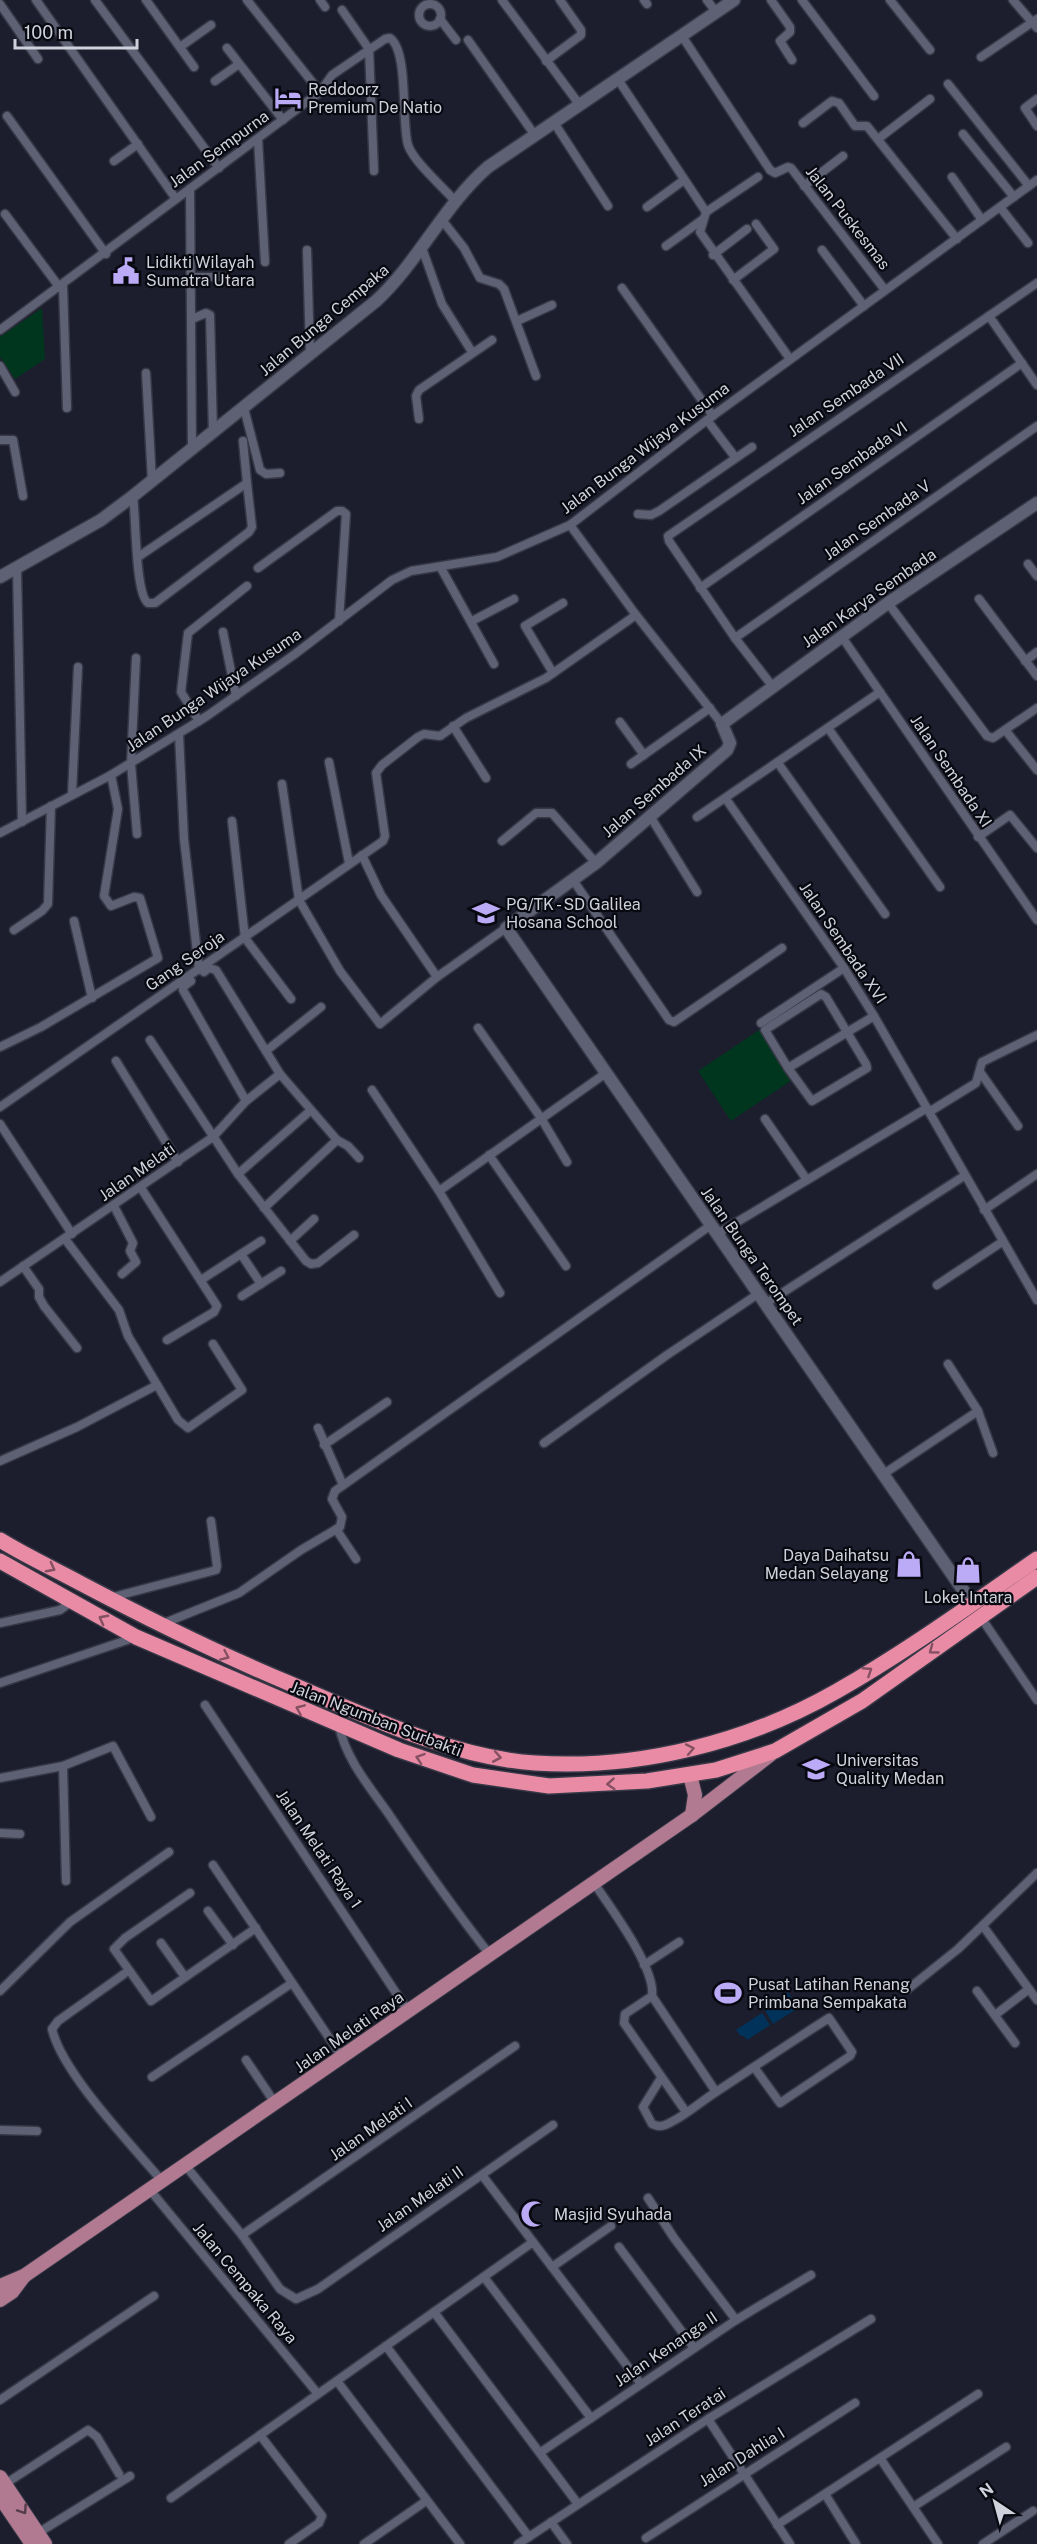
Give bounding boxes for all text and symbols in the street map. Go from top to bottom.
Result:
scale bar [15,12,136,50]
text: 100 m [24,22,73,43]
place label: Reddoorz Premium De Natio [308,80,442,117]
hotel icon: Reddoorz Premium De Natio [273,83,303,113]
street label: Jalan Sempurna [165,106,273,192]
street label: Jalan Puskesmas [802,163,894,273]
place label: Lidikti Wilayah Sumatra Utara [146,253,255,290]
public building icon: Lidikti Wilayah Sumatra Utara [111,256,141,286]
street label: Jalan Bunga Cempaka [255,260,393,380]
street label: Jalan Sembada VII [785,349,907,441]
street label: Jalan Bunga Wijaya Kusuma [557,378,733,518]
street label: Jalan Sembada VI [793,418,911,508]
street label: Jalan Sembada V [820,476,934,564]
street label: Jalan Karya Sembada [798,545,940,651]
street label: Jalan Bunga Wijaya Kusuma [123,624,305,756]
street label: Jalan Sembada XI [906,711,996,831]
street label: Jalan Sembada IX [598,741,710,841]
street label: Jalan Sembada XVI [795,879,891,1007]
place label: PG/TK - SD Galilea Hosana School [506,895,641,932]
school or university icon: PG/TK - SD Galilea Hosana School [471,898,501,928]
street label: Gang Seroja [142,927,228,995]
street label: Jalan Melati [95,1139,179,1205]
street label: Jalan Bunga Terompet [697,1183,807,1329]
place label: Daya Daihatsu Medan Selayang [765,1546,889,1583]
shop icon: Daya Daihatsu Medan Selayang [894,1549,924,1579]
shop icon: Loket Intara [953,1555,983,1585]
one-way arrow [45,1561,56,1572]
place label: Loket Intara [924,1588,1012,1607]
one-way arrow [99,1615,109,1626]
one-way arrow [928,1643,939,1654]
one-way arrow [219,1649,230,1661]
one-way arrow [861,1668,872,1679]
street label: Jalan Ngumban Surbakti [288,1678,464,1760]
one-way arrow [295,1704,306,1716]
one-way arrow [685,1743,695,1756]
one-way arrow [491,1750,501,1763]
place label: Universitas Quality Medan [836,1751,944,1788]
one-way arrow [415,1752,426,1765]
school or university icon: Universitas Quality Medan [801,1754,831,1784]
one-way arrow [606,1777,615,1790]
street label: Jalan Melati Raya 1 [272,1786,366,1912]
place label: Pusat Latihan Renang Primbana Sempakata [748,1975,910,2012]
sports icon: Pusat Latihan Renang Primbana Sempakata [713,1978,743,2008]
street label: Jalan Melati Raya [291,1987,407,2077]
street label: Jalan Melati I [326,2093,416,2165]
street label: Jalan Melati II [373,2162,467,2236]
mosque icon: Masjid Syuhada [519,2199,549,2229]
place label: Masjid Syuhada [554,2205,672,2224]
street label: Jalan Cempaka Raya [189,2219,301,2347]
street label: Jalan Kenanga II [611,2308,721,2390]
street label: Jalan Teratai [641,2384,729,2450]
street label: Jalan Dahlia I [696,2423,788,2491]
north arrow [965,2472,1025,2532]
text: N [976,2479,997,2502]
one-way arrow [16,2504,27,2515]

